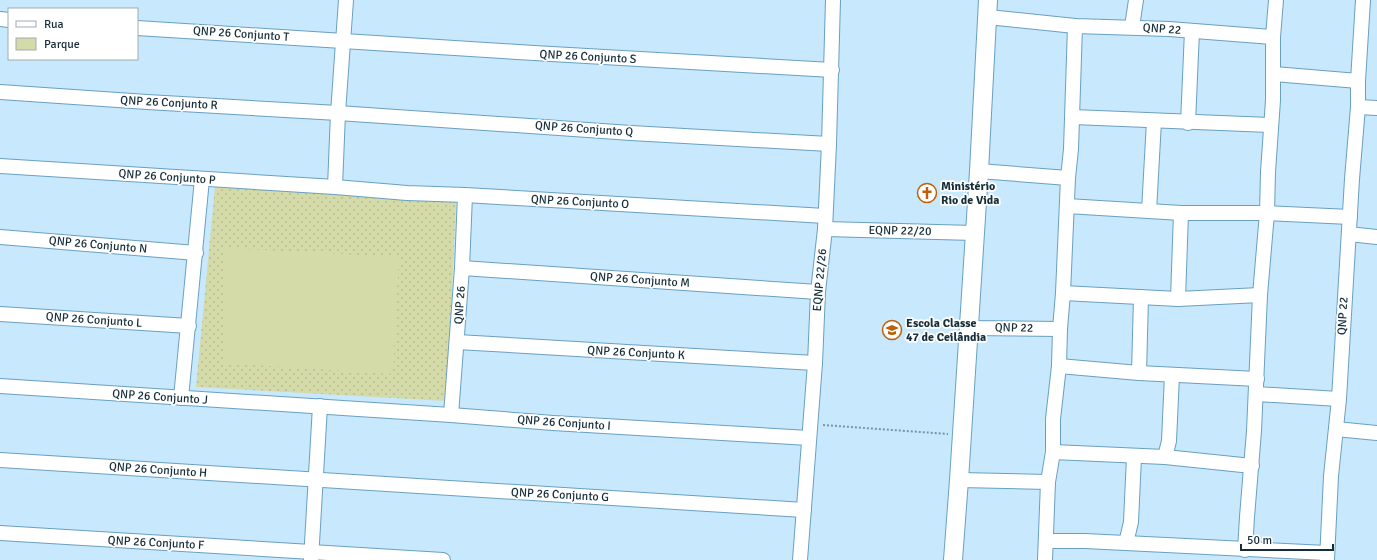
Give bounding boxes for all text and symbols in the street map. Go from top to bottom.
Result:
legend [8,8,138,60]
text: Rua [44,17,64,32]
street label: QNP 22 [1142,20,1182,38]
street label: QNP 26 Conjunto T [192,23,290,45]
text: Parque [44,37,80,52]
street label: QNP 26 Conjunto S [539,47,637,67]
street label: QNP 26 Conjunto R [120,93,218,113]
street label: QNP 26 Conjunto Q [534,118,634,140]
street label: QNP 26 Conjunto P [118,166,216,188]
place label: Ministério Rio de Vida [941,179,999,208]
church icon: Ministério Rio de Vida [916,182,938,204]
street label: QNP 26 Conjunto O [531,192,630,212]
street label: EQNP 22/20 [868,223,932,239]
street label: QNP 26 Conjunto N [48,233,148,257]
street label: EQNP 22/26 [810,248,830,312]
street label: QNP 26 Conjunto M [590,269,690,291]
street label: QNP 26 [451,285,469,325]
street label: QNP 22 [1335,296,1351,336]
street label: QNP 26 Conjunto L [45,309,143,331]
place label: Escola Classe 47 de Ceilândia [906,316,986,345]
school or university icon: Escola Classe 47 de Ceilândia [881,319,903,341]
street label: QNP 22 [995,320,1033,336]
street label: QNP 26 Conjunto K [587,343,685,363]
street label: QNP 26 Conjunto J [112,386,208,408]
street label: QNP 26 Conjunto I [517,412,611,434]
street label: QNP 26 Conjunto H [108,459,208,481]
street label: QNP 26 Conjunto G [511,485,609,505]
scale bar [1241,526,1333,552]
street label: QNP 26 Conjunto F [107,533,205,553]
text: 50 m [1247,533,1272,548]

